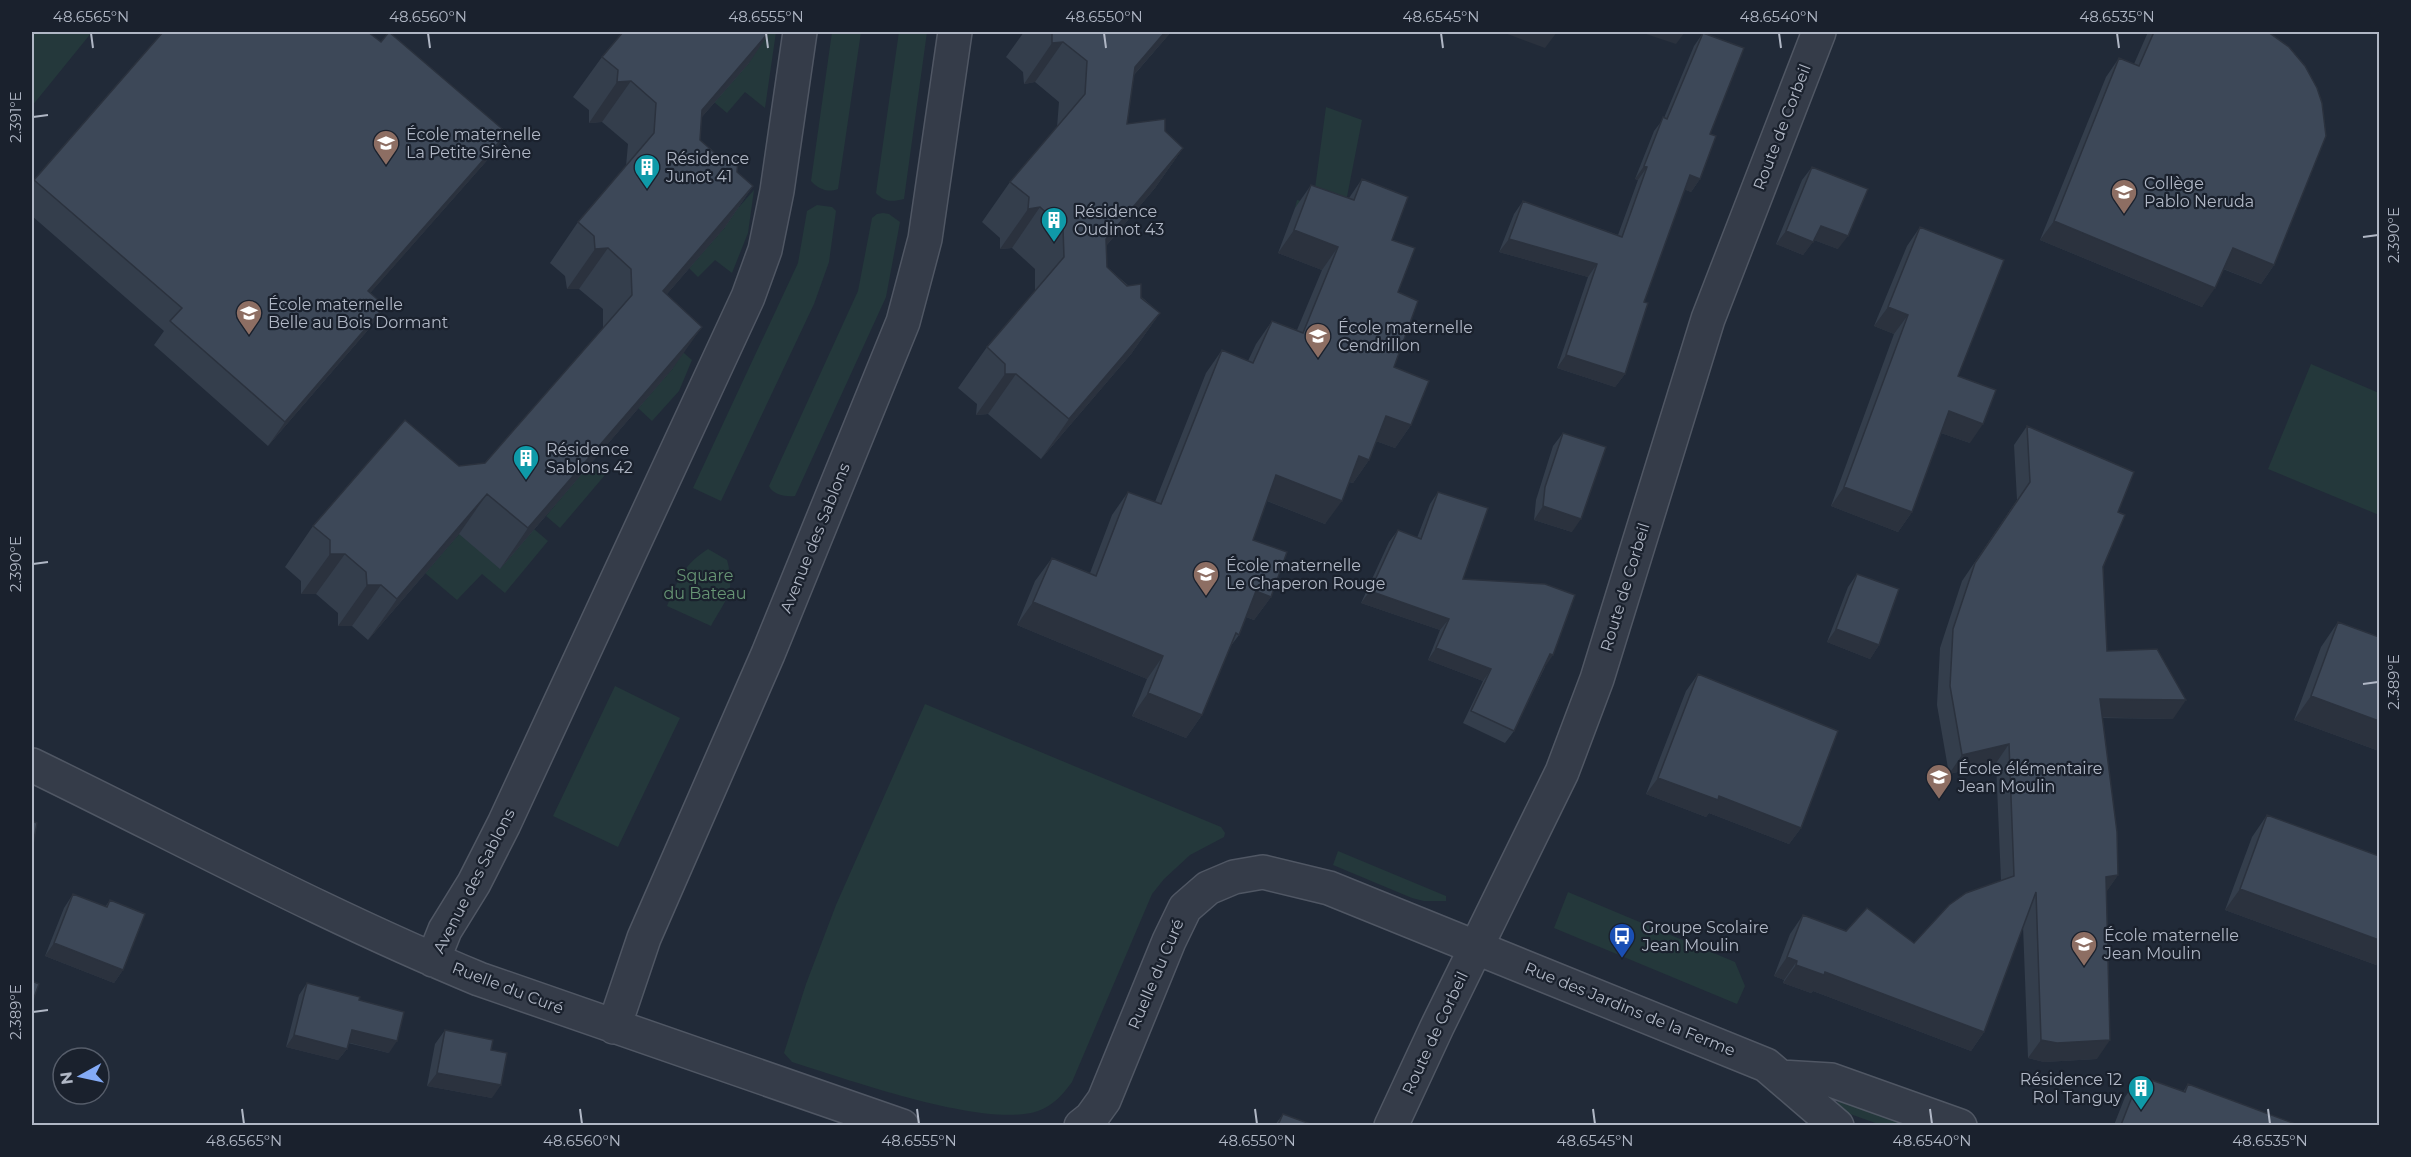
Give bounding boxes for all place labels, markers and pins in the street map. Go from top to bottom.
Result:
place label: École maternelle La Petite Sirène [406,125,541,162]
school or university icon: École maternelle La Petite Sirène [371,128,401,166]
place label: Résidence Junot 41 [665,149,749,186]
building icon: Résidence Junot 41 [632,152,662,190]
place label: Collège Pablo Neruda [2144,174,2254,211]
school or university icon: Collège Pablo Neruda [2109,177,2139,215]
place label: Résidence Oudinot 43 [1074,202,1164,239]
building icon: Résidence Oudinot 43 [1039,205,1069,243]
place label: École maternelle Belle au Bois Dormant [268,295,449,332]
school or university icon: École maternelle Belle au Bois Dormant [234,298,264,336]
place label: École maternelle Cendrillon [1338,318,1473,355]
school or university icon: École maternelle Cendrillon [1303,321,1333,359]
place label: Résidence Sablons 42 [546,440,633,477]
building icon: Résidence Sablons 42 [511,443,541,481]
place label: École maternelle Le Chaperon Rouge [1226,556,1386,593]
school or university icon: École maternelle Le Chaperon Rouge [1191,559,1221,597]
place label: École élémentaire Jean Moulin [1957,759,2103,796]
school or university icon: École élémentaire Jean Moulin [1924,762,1954,800]
place label: Groupe Scolaire Jean Moulin [1641,918,1769,955]
bus stop icon: Groupe Scolaire Jean Moulin [1607,921,1637,959]
place label: École maternelle Jean Moulin [2103,926,2239,963]
school or university icon: École maternelle Jean Moulin [2069,929,2099,967]
place label: Résidence 12 Rol Tanguy [2020,1070,2122,1107]
building icon: Résidence 12 Rol Tanguy [2126,1073,2156,1111]

